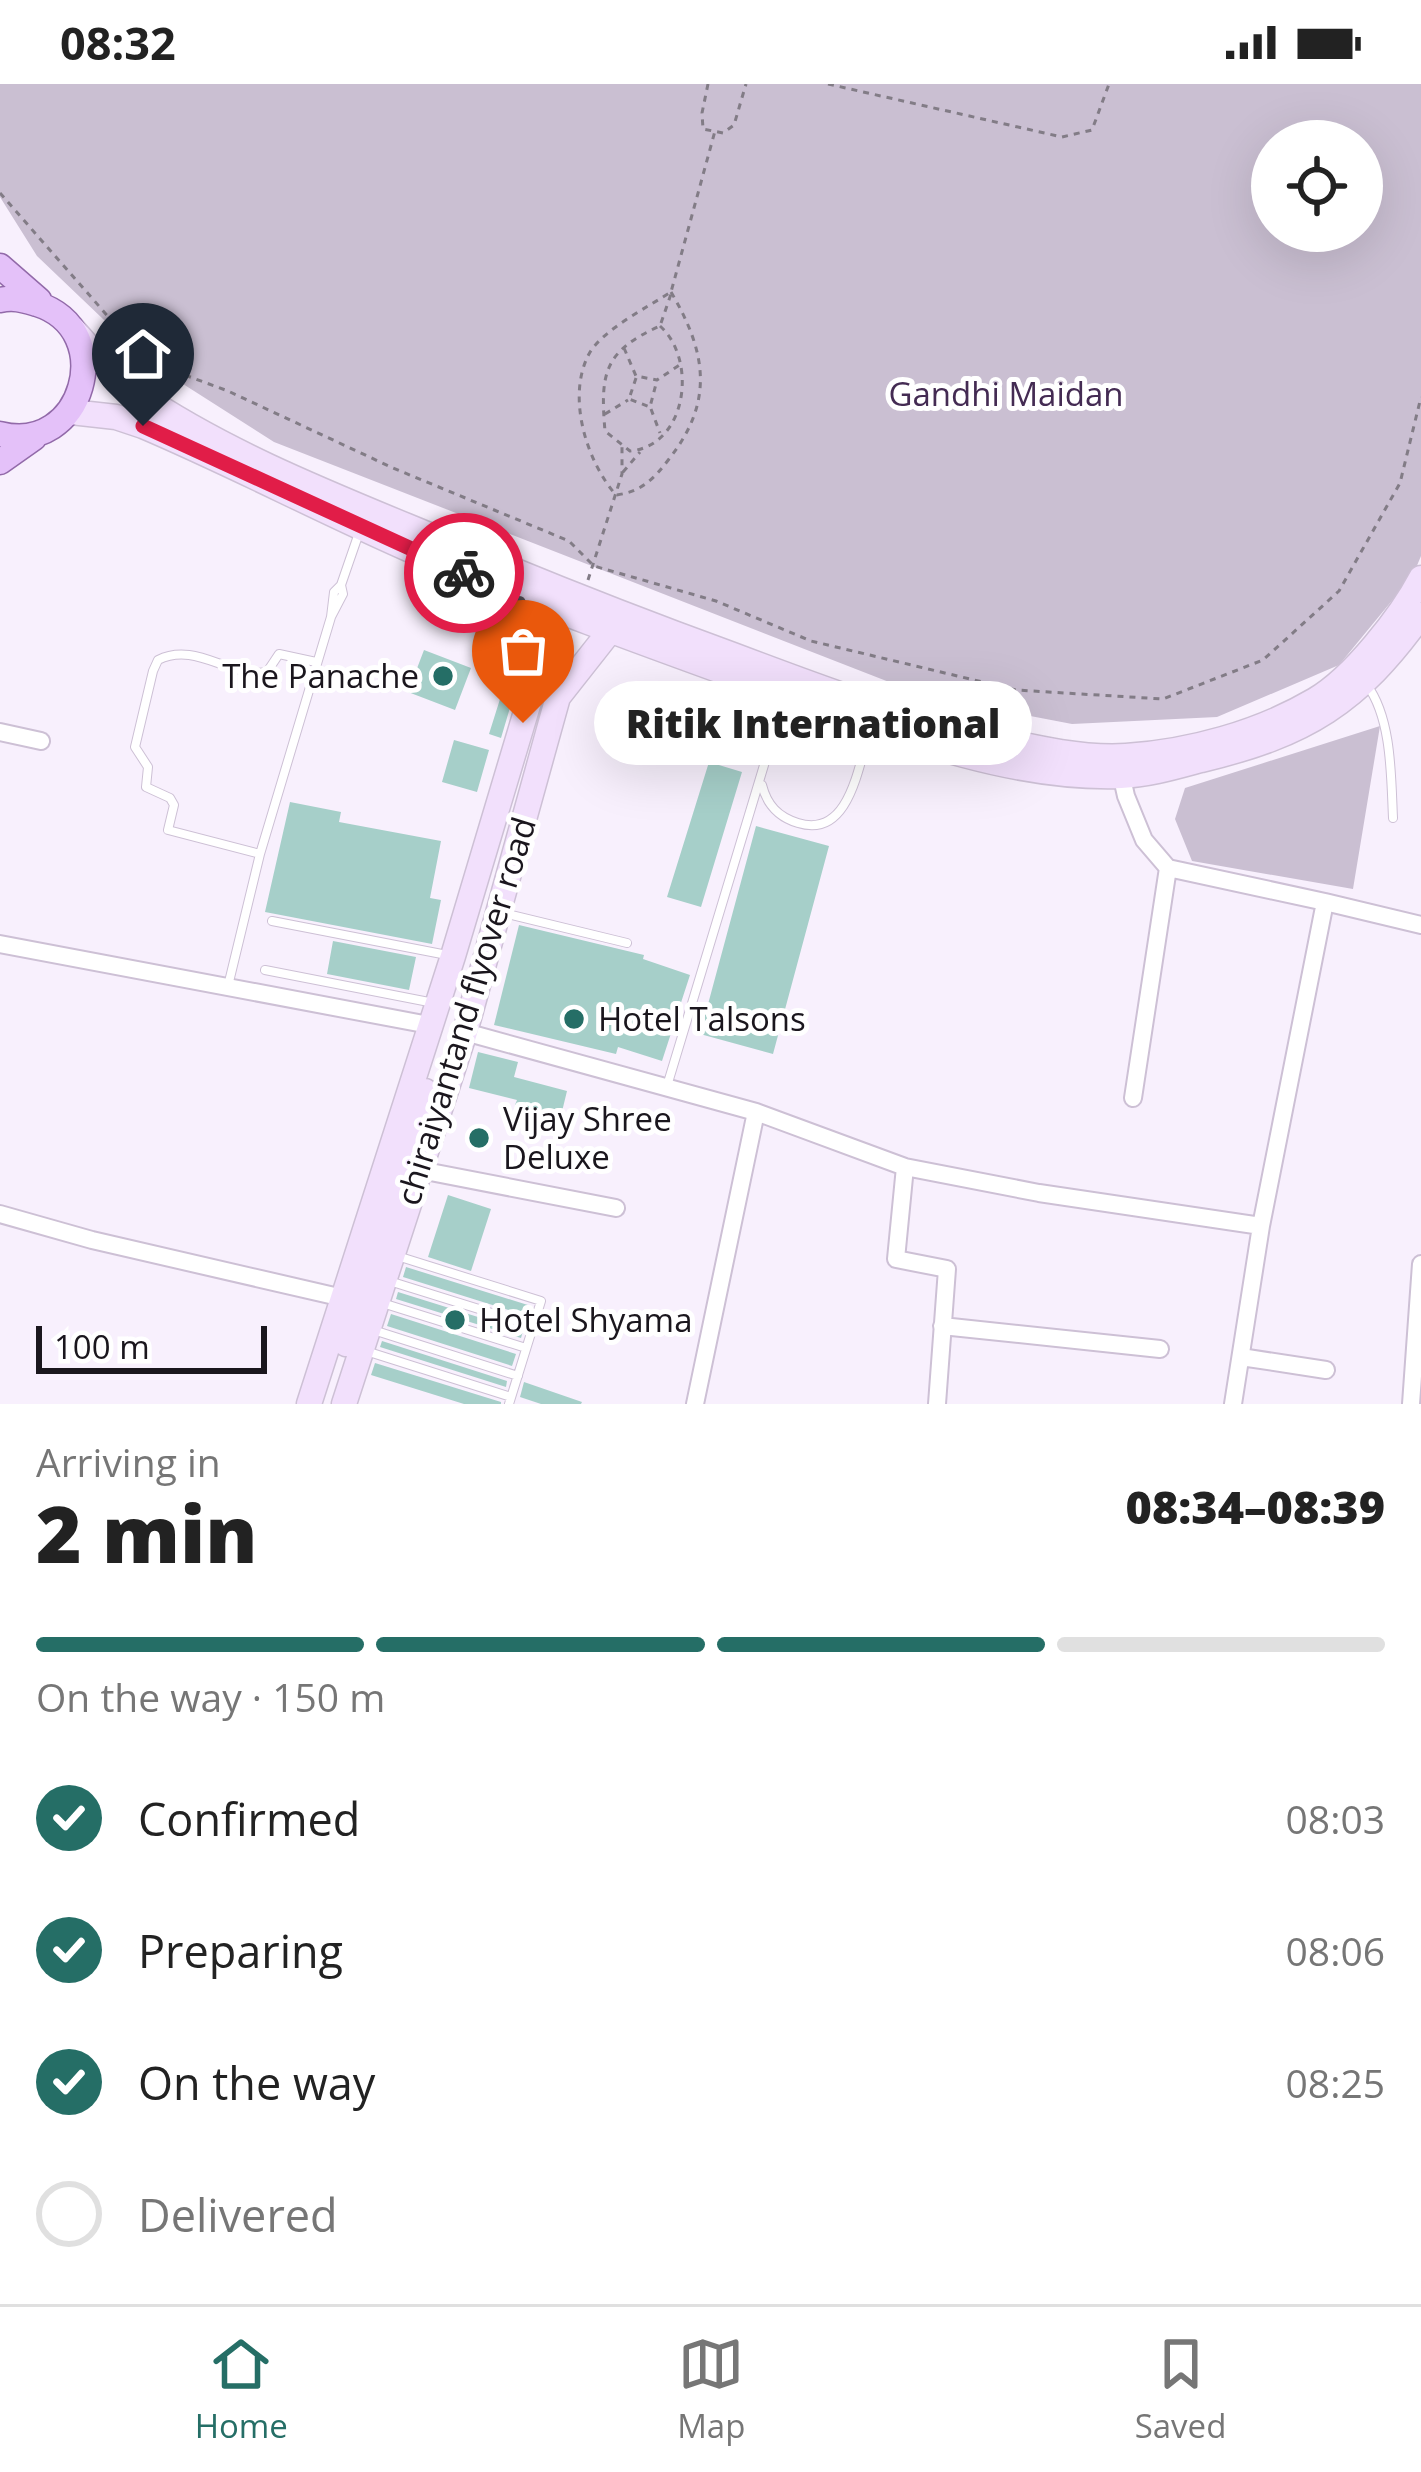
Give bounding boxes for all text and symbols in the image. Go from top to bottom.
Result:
text: 08:32 [60,12,176,73]
map controls [1251,120,1383,252]
button: locate [1251,120,1383,252]
pin [92,303,194,426]
icon: home [110,321,176,387]
park label: Gandhi Maidan [888,371,1124,416]
courier [404,513,524,633]
icon: bike [431,540,497,606]
pin [472,600,574,723]
icon: bag [490,618,556,684]
place label: The Panache [222,653,419,698]
marker: The Panache [430,663,456,689]
callout: Ritik International [595,681,1033,765]
text: Ritik International [626,696,1000,749]
street label: chiraiyantand flyover road [385,811,546,1210]
place label: Hotel Talsons [598,996,806,1041]
marker: Hotel Talsons [561,1006,587,1032]
place label: Vijay Shree Deluxe [503,1096,672,1179]
marker: Vijay Shree Deluxe [466,1125,492,1151]
place label: Hotel Shyama [479,1297,692,1342]
marker: Hotel Shyama [442,1307,468,1333]
scale bar [36,1320,267,1373]
text: 100 m [54,1324,150,1369]
text: Arriving in [36,1435,221,1488]
text: 08:34–08:39 [1126,1476,1385,1537]
text: 2 min [36,1480,258,1586]
text: On the way · 150 m [36,1670,385,1723]
icon: check [36,1785,102,1851]
text: Confirmed [138,1788,360,1849]
text: 08:03 [1286,1792,1385,1845]
icon: check [36,1917,102,1983]
text: Preparing [138,1920,343,1981]
text: 08:06 [1286,1924,1385,1977]
icon: check [36,2049,102,2115]
text: On the way [138,2052,375,2113]
text: 08:25 [1286,2056,1385,2109]
text: Delivered [138,2184,338,2245]
tab: Home [195,2331,288,2448]
tab: Map [677,2331,745,2448]
tab: Saved [1135,2331,1226,2448]

